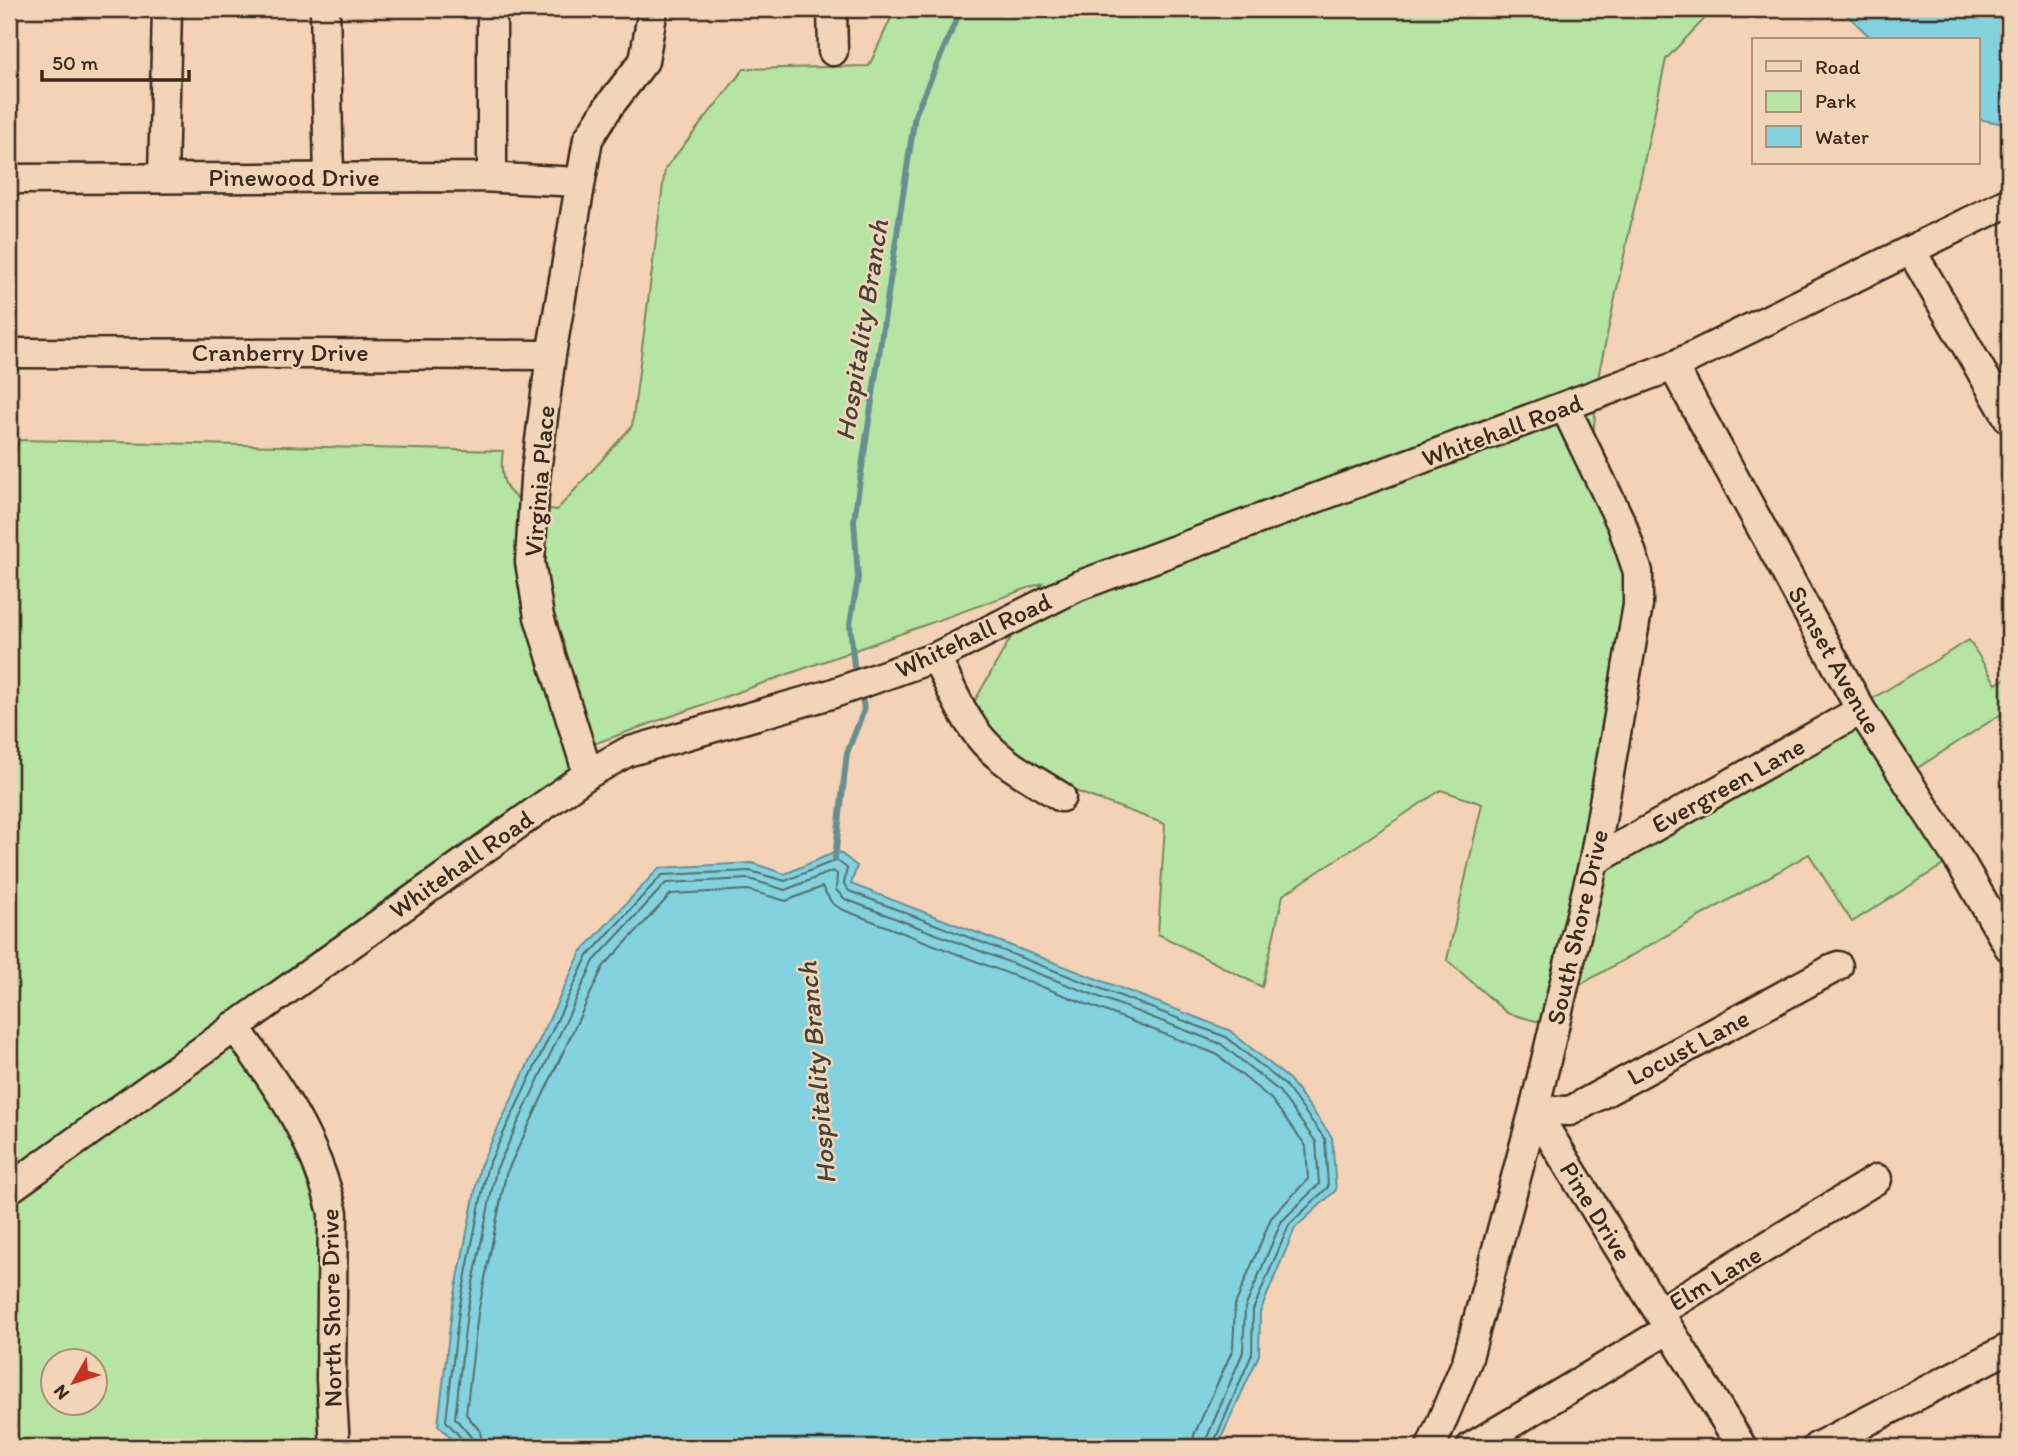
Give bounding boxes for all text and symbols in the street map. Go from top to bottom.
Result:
scale bar [42,38,189,82]
legend [1752,38,1980,164]
text: 50 m [52,50,99,75]
text: Road [1815,54,1861,79]
text: Park [1815,88,1857,113]
text: Water [1815,124,1869,149]
street label: Pinewood Drive [208,161,380,193]
water label: Hospitality Branch [827,216,895,443]
street label: Cranberry Drive [191,336,369,368]
street label: Whitehall Road [1417,386,1587,474]
street label: Virginia Place [516,404,562,558]
street label: Sunset Avenue [1781,580,1889,740]
street label: Whitehall Road [890,585,1056,685]
street label: Evergreen Lane [1646,730,1810,840]
street label: Whitehall Road [383,803,539,925]
street label: South Shore Drive [1539,826,1615,1028]
water label: Hospitality Branch [789,959,843,1186]
street label: Locust Lane [1621,1001,1755,1093]
street label: Pine Drive [1553,1155,1639,1267]
street label: North Shore Drive [313,1208,349,1408]
street label: Elm Lane [1663,1238,1767,1318]
north arrow [38,1348,108,1418]
text: N [48,1380,74,1405]

